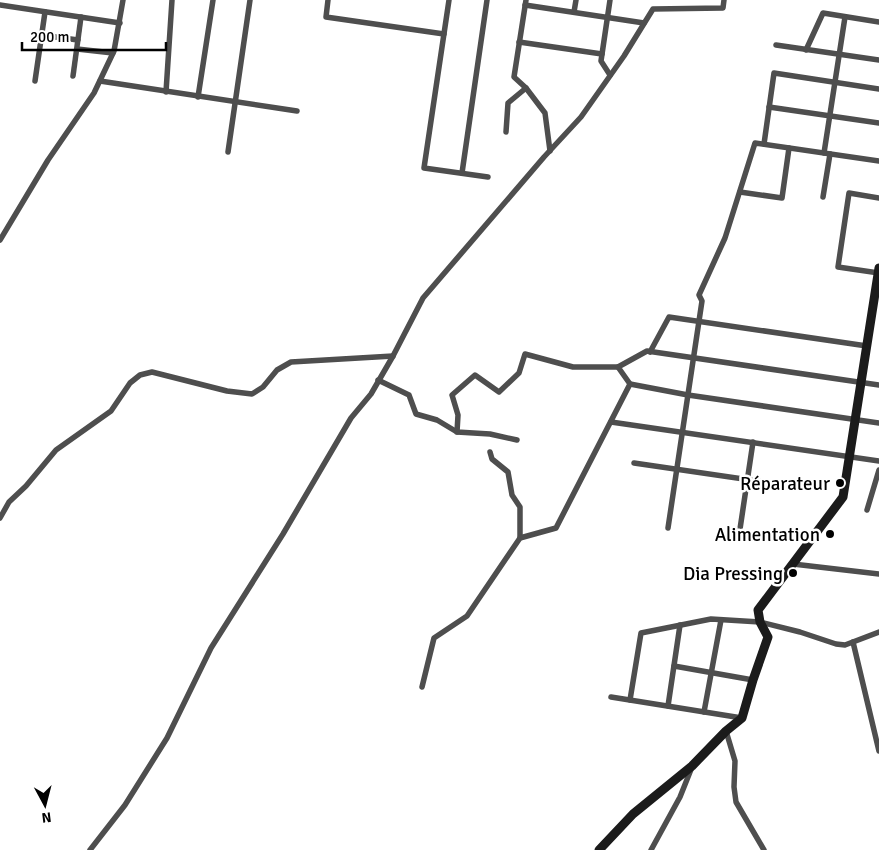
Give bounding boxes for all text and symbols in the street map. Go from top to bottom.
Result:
scale bar [22,20,166,52]
text: 200 m [30,28,70,46]
place label: Réparateur [740,472,830,496]
marker: Réparateur [834,477,846,489]
place label: Alimentation [715,523,820,547]
marker: Alimentation [824,528,836,540]
place label: Dia Pressing [683,562,783,586]
marker: Dia Pressing [787,567,799,579]
north arrow [20,780,70,830]
text: N [41,808,52,826]

